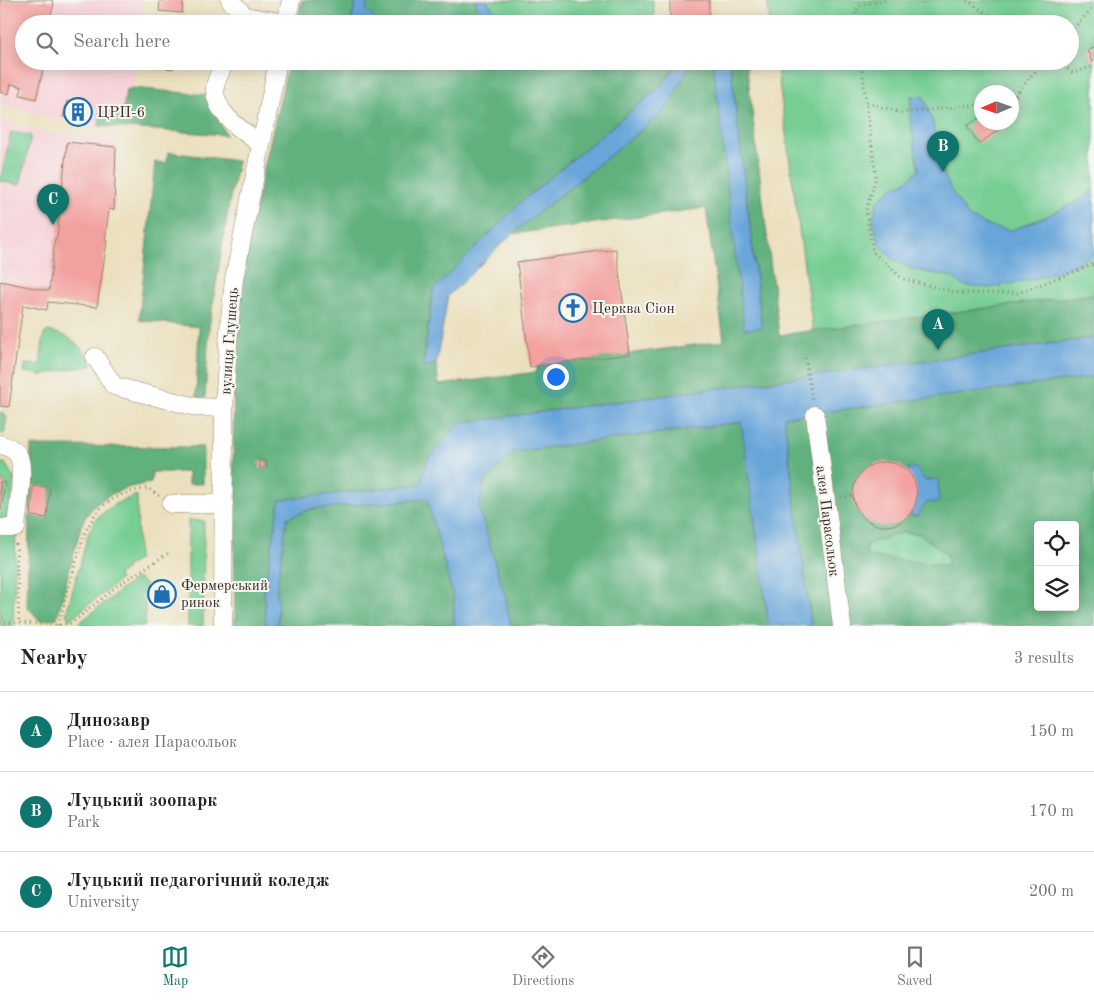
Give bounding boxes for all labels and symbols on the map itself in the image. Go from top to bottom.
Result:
north arrow [974,85,1019,130]
building icon: ЦРП-6 [63,97,93,127]
place label: ЦРП-6 [97,106,145,121]
pin: B [927,131,959,172]
pin: C [37,184,69,225]
street label: вулиця Глушець [219,287,242,395]
church icon: Церква Сіон [558,293,588,323]
place label: Церква Сіон [592,302,675,317]
pin: A [922,309,954,350]
your location [543,364,569,390]
street label: алея Парасольок [812,465,841,578]
shop icon: Фермерський ринок [147,579,177,609]
place label: Фермерський ринок [181,579,268,611]

